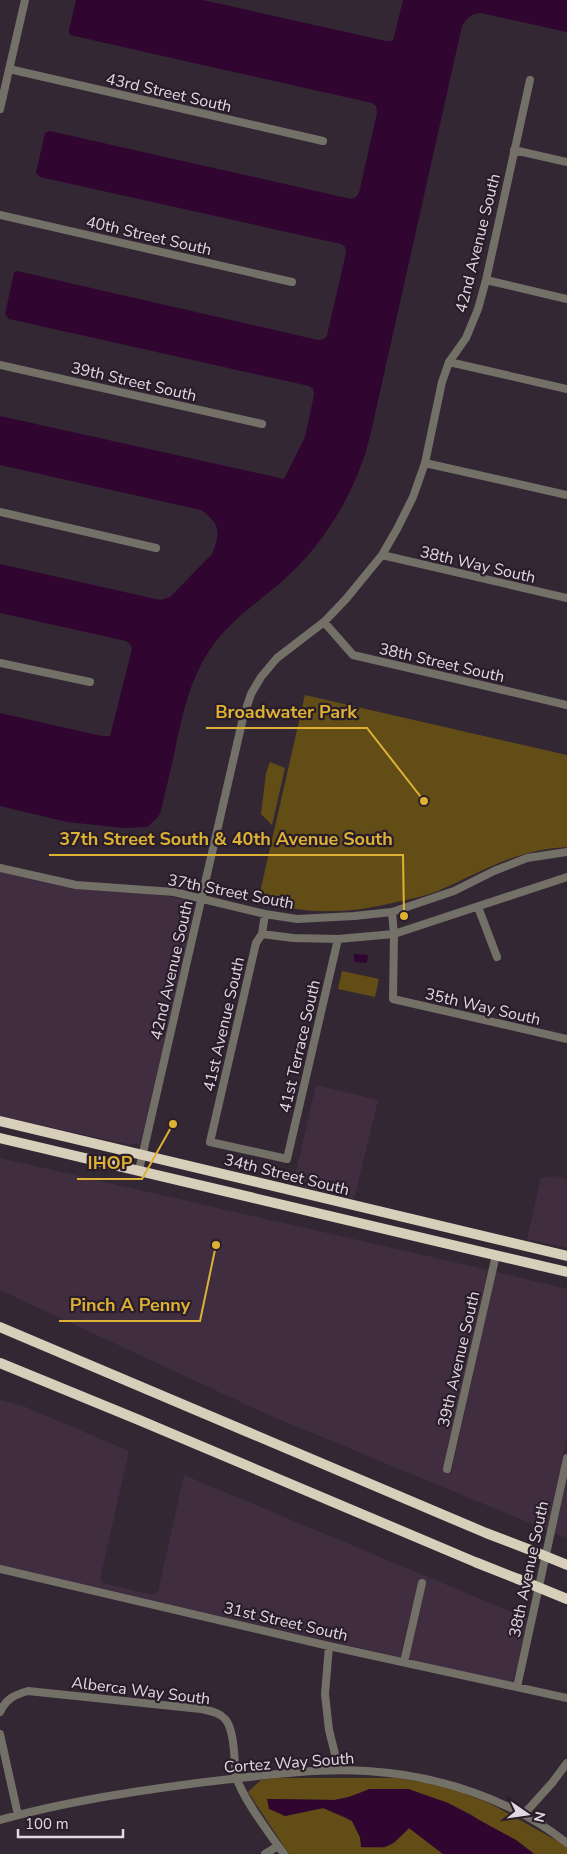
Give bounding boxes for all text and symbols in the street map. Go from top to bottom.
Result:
street label: 43rd Street South [104,68,234,118]
street label: 42nd Avenue South [450,171,506,315]
street label: 40th Street South [84,211,214,261]
street label: 39th Street South [69,357,199,407]
street label: 38th Way South [418,541,538,589]
street label: 38th Street South [377,638,507,688]
callout: Broadwater Park [206,695,367,728]
text: Broadwater Park [215,700,357,724]
callout: 37th Street South & 40th Avenue South [49,822,403,855]
text: 37th Street South & 40th Avenue South [59,827,393,851]
street label: 37th Street South [166,869,296,915]
street label: 42nd Avenue South [145,898,199,1042]
street label: 41st Avenue South [198,955,250,1094]
street label: 41st Terrace South [274,978,326,1115]
street label: 35th Way South [423,983,543,1031]
callout: IHOP [77,1146,142,1179]
street label: 34th Street South [222,1149,352,1201]
text: IHOP [88,1151,133,1175]
callout: Pinch A Penny [59,1288,200,1321]
street label: 39th Avenue South [433,1289,485,1429]
text: Pinch A Penny [70,1293,191,1317]
street label: 38th Avenue South [504,1499,554,1639]
street label: 31st Street South [222,1597,350,1647]
street label: Alberca Way South [70,1672,212,1710]
street label: Cortez Way South [223,1747,355,1779]
north arrow [502,1789,552,1839]
scale bar [18,1806,122,1838]
text: N [529,1810,550,1824]
text: 100 m [25,1814,69,1834]

